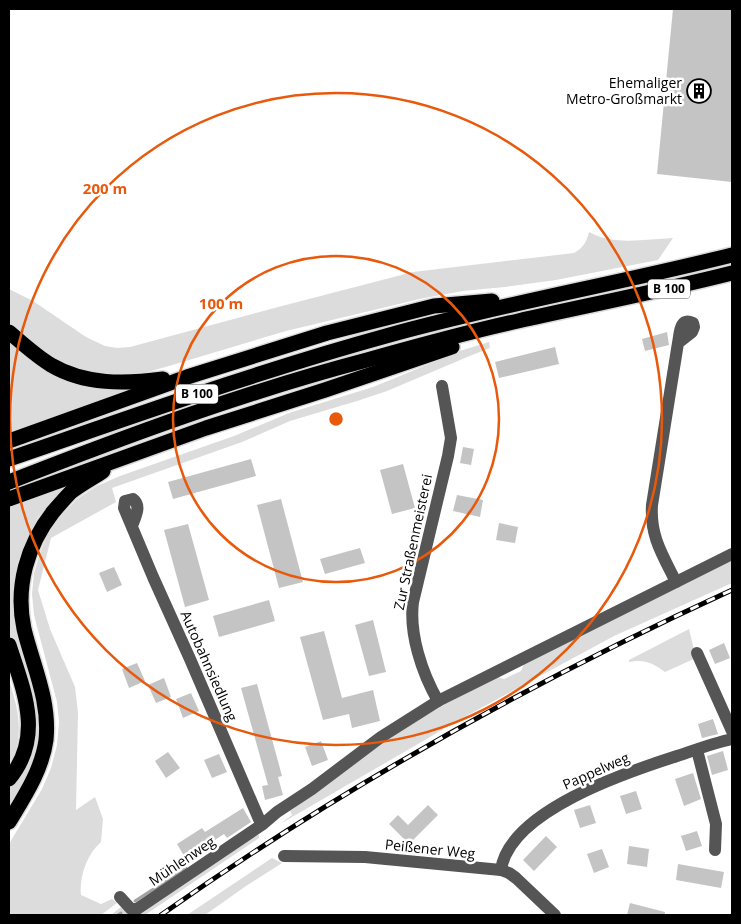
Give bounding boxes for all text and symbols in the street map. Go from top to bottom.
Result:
place label: Ehemaliger Metro-Großmarkt [566,73,682,108]
building icon: Ehemaliger Metro-Großmarkt [686,78,712,104]
text: 200 m [83,178,127,198]
road number: B 100 [648,280,690,298]
text: 100 m [199,293,243,313]
road number: B 100 [176,384,218,404]
centre of rings [327,410,345,428]
street label: Zur Straßenmeisterei [389,472,436,612]
street label: Autobahnsiedlung [177,607,243,725]
street label: Pappelweg [559,747,632,794]
street label: Mühlenweg [145,831,219,890]
street label: Peißener Weg [384,834,476,863]

